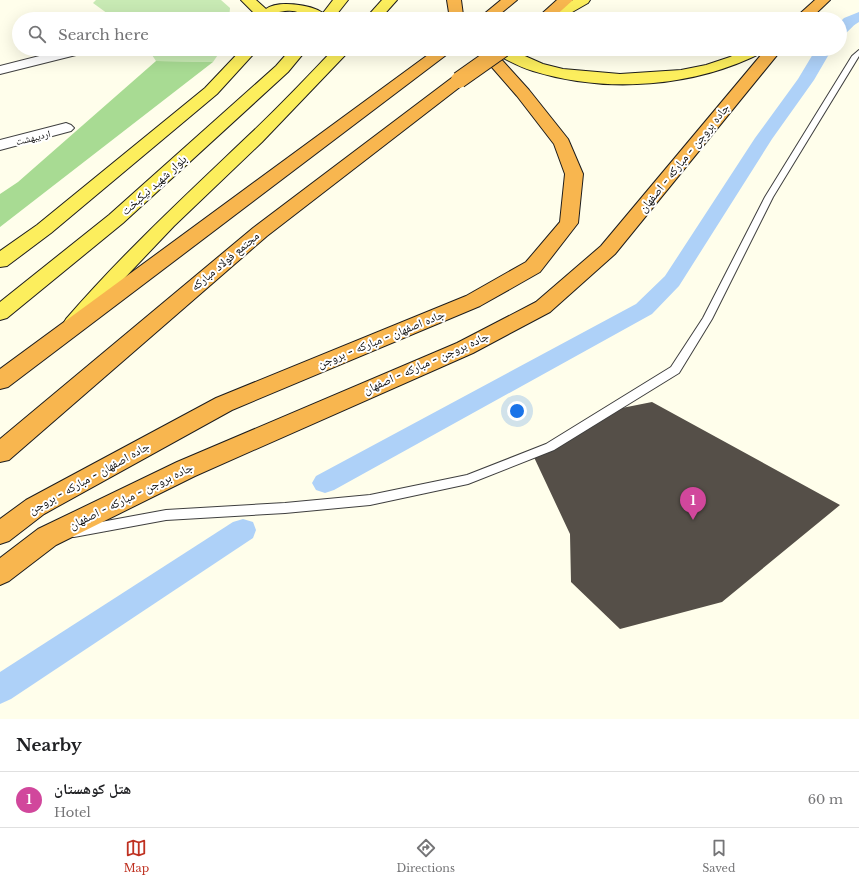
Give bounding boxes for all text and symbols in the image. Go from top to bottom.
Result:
search box [12,12,847,56]
icon: search [26,23,48,45]
text: Search here [58,25,149,44]
street label: جاده بروجن - مبارکه - اصفهان [635,100,733,215]
street label: اردیبهشت [14,127,52,148]
street label: بلوار شهید نیکبخت [118,151,190,218]
street label: مجتمع فولاد مبارکه [188,228,262,294]
street label: جاده اصفهان - مبارکه - بروجن [315,306,447,371]
street label: جاده بروجن - مبارکه - اصفهان [361,328,491,397]
your location [507,401,527,421]
street label: جاده اصفهان - مبارکه - بروجن [26,438,152,517]
street label: جاده بروجن - مبارکه - اصفهان [66,459,196,532]
pin: 1 [680,487,706,520]
text: Nearby [16,735,82,756]
text: هتل کوهستان [54,779,131,798]
text: 1 [26,791,32,808]
text: 60 m [808,791,843,808]
text: Hotel [54,804,91,821]
tab: Map [124,837,149,875]
tab: Directions [396,837,455,875]
tab: Saved [702,837,735,875]

